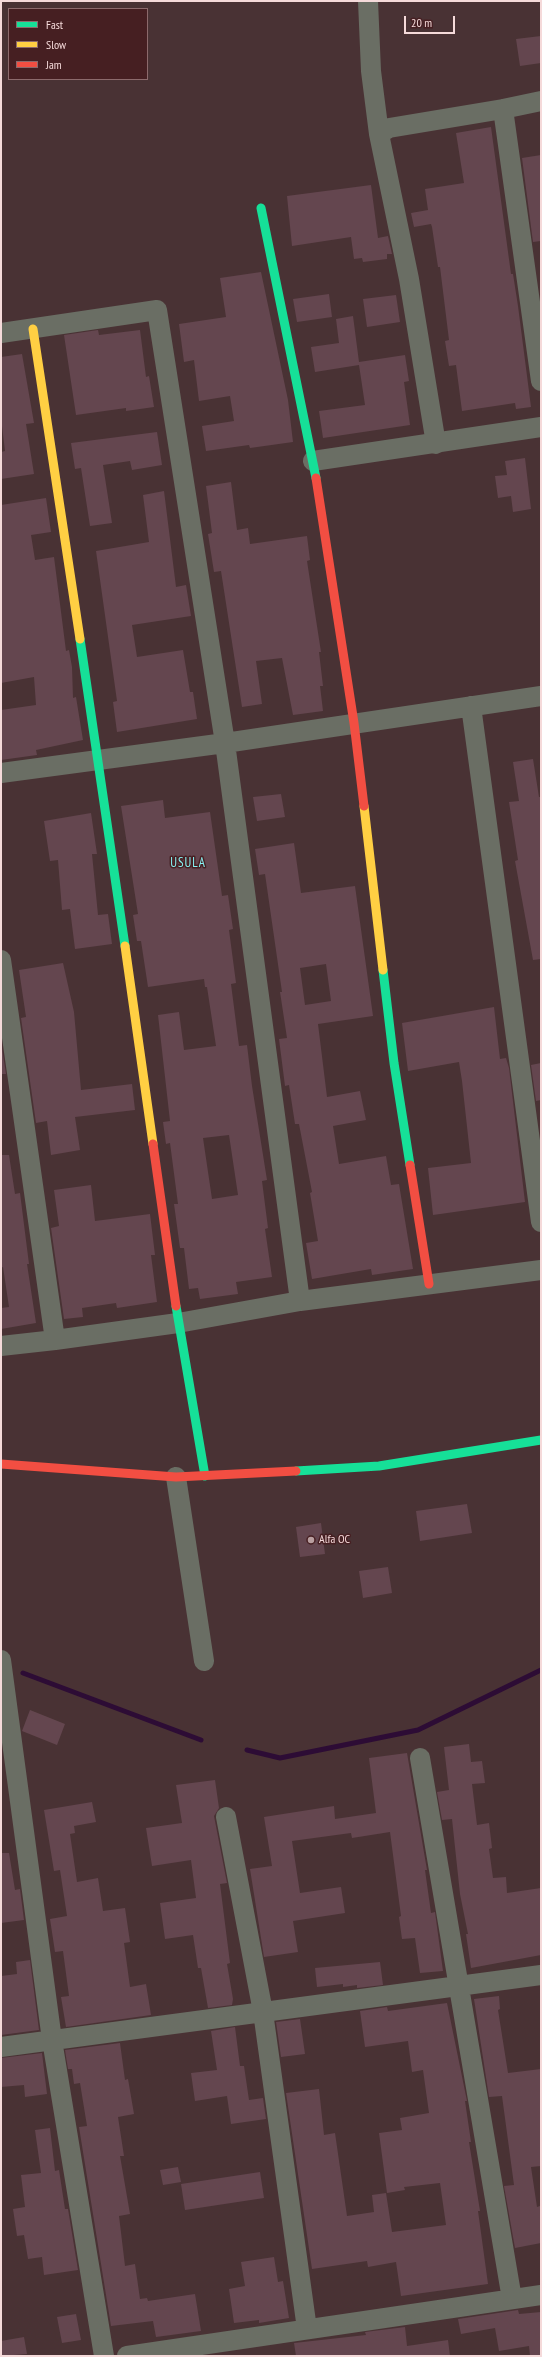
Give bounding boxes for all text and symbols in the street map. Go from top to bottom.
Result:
legend [8,8,148,80]
scale bar [406,8,457,34]
text: 20 m [411,15,432,30]
text: Fast [46,17,63,32]
text: Slow [46,37,66,52]
text: Jam [46,57,62,72]
district label: USULA [170,855,206,871]
place label: Alfa OC [319,1533,350,1547]
marker: Alfa OC [306,1535,316,1545]

